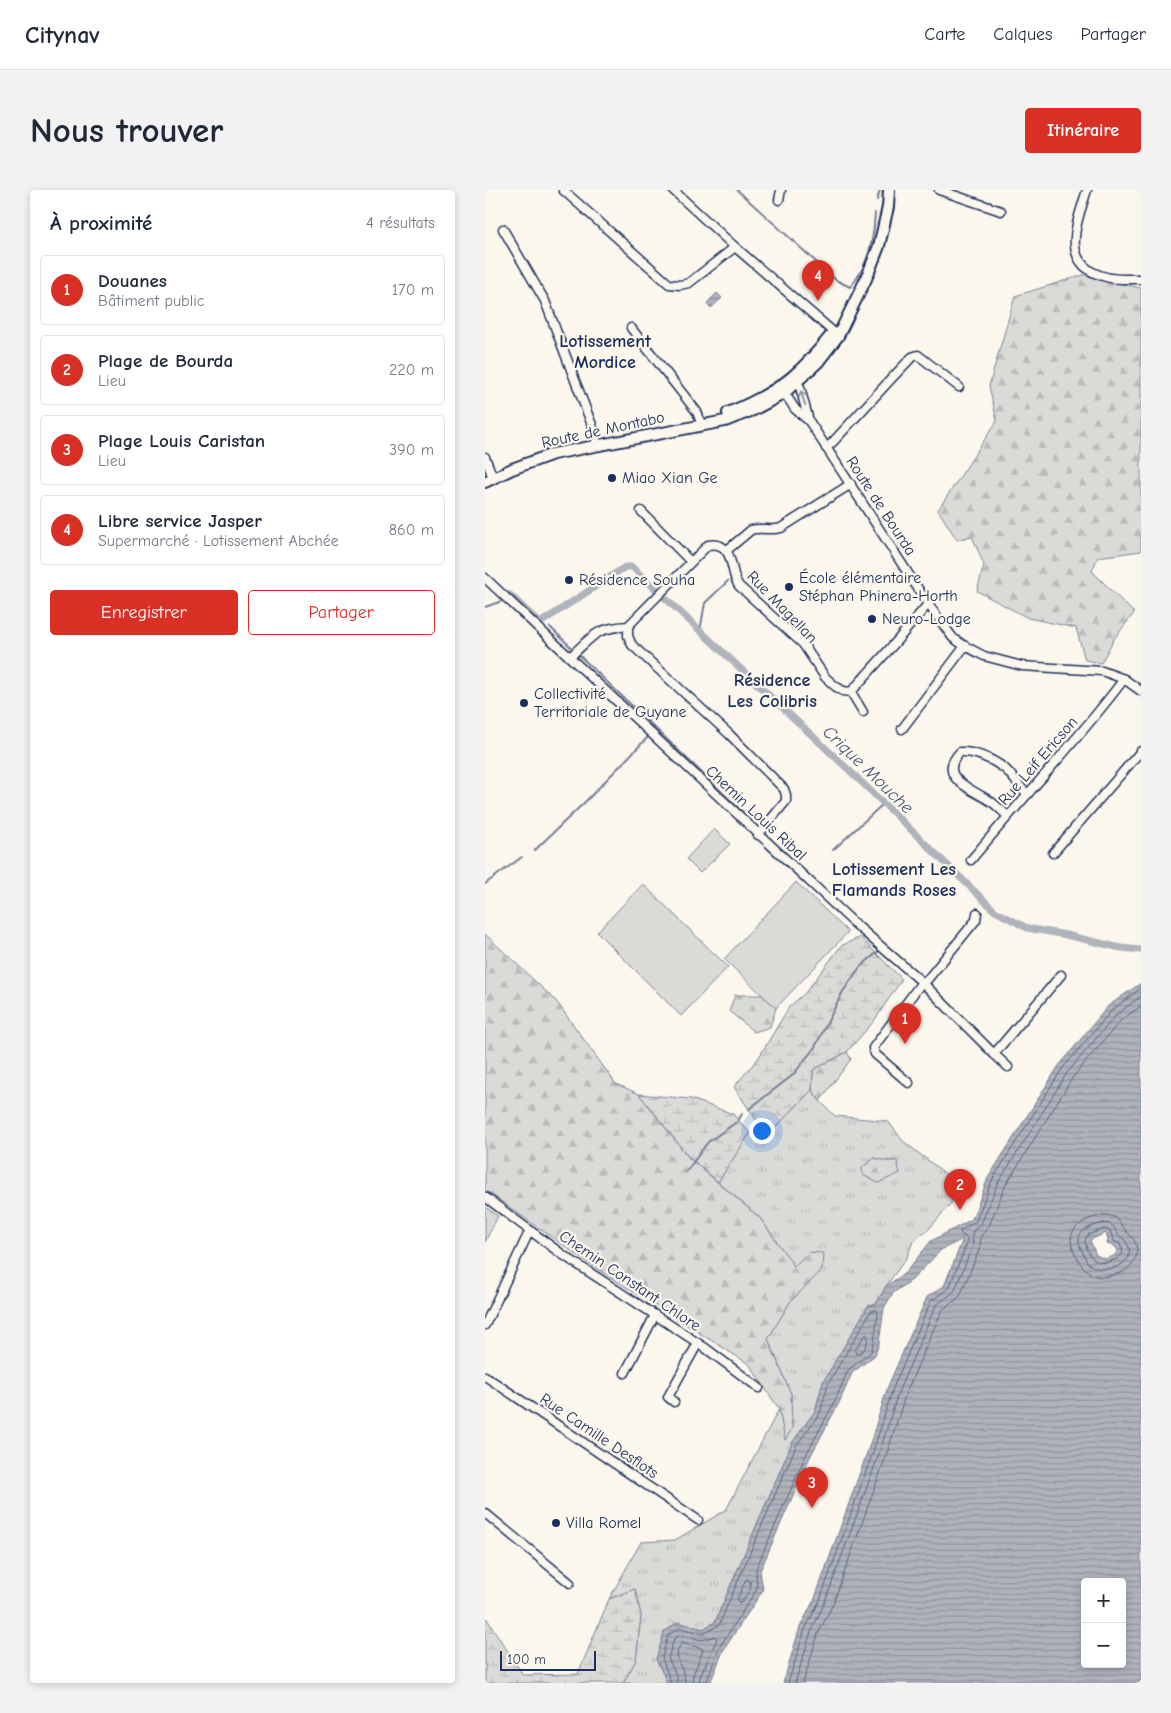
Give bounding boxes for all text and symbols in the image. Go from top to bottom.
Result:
text: Citynav [25,21,100,49]
text: Carte [924,24,965,45]
text: Calques [993,24,1053,45]
text: Partager [1081,24,1146,45]
button: Itinéraire [1025,108,1141,153]
text: Nous trouver [30,110,223,151]
text: À proximité [50,211,152,235]
text: 4 résultats [366,214,435,232]
pin: 4 [802,260,834,301]
text: Douanes [98,270,167,292]
text: 1 [64,281,70,299]
text: 170 m [392,281,434,299]
text: Bâtiment public [98,292,204,310]
district label: Lotissement Mordice [559,331,652,373]
text: Plage de Bourda [98,350,233,372]
text: 2 [63,361,71,379]
text: 220 m [389,361,434,379]
text: Lieu [98,372,126,390]
one-way arrow [798,390,808,406]
street label: Route de Montabo [540,408,666,452]
text: Plage Louis Caristan [98,430,265,452]
text: 3 [63,441,71,459]
text: 390 m [389,441,434,459]
text: Lieu [98,452,126,470]
street label: Route de Bourda [842,453,920,559]
place label: Miao Xian Ge [622,469,718,487]
marker: Miao Xian Ge [606,472,618,484]
text: Libre service Jasper [98,510,262,532]
text: 4 [63,521,71,539]
text: 860 m [389,521,434,539]
text: Supermarché · Lotissement Abchée [98,532,339,550]
street label: Rue Magellan [743,567,821,647]
place label: École élémentaire Stéphan Phinera-Horth [799,568,958,605]
place label: Résidence Souha [579,571,695,589]
marker: Résidence Souha [563,574,575,586]
marker: École élémentaire Stéphan Phinera-Horth [783,581,795,593]
button: Enregistrer [50,590,238,635]
button: Partager [248,590,435,635]
place label: Neuro-Lodge [882,610,971,628]
marker: Neuro-Lodge [866,613,878,625]
district label: Résidence Les Colibris [727,670,817,712]
place label: Collectivité Territoriale de Guyane [534,685,687,721]
marker: Collectivité Territoriale de Guyane [518,697,530,709]
street label: Rue Leif Ericson [995,713,1081,809]
water label: Crique Mouche [818,722,918,818]
street label: Chemin Louis Ribal [702,762,810,864]
district label: Lotissement Les Flamands Roses [832,859,957,901]
pin: 1 [889,1003,921,1044]
your location [749,1118,775,1144]
pin: 2 [944,1169,976,1210]
street label: Chemin Constant Chlore [556,1227,704,1335]
street label: Rue Camille Desflots [536,1390,662,1482]
pin: 3 [796,1467,828,1508]
place label: Villa Romel [566,1514,641,1532]
marker: Villa Romel [550,1517,562,1529]
map controls [1081,1578,1126,1668]
button: + [1081,1578,1126,1623]
button: − [1081,1623,1126,1668]
scale bar [500,1648,596,1671]
text: 100 m [507,1651,546,1668]

